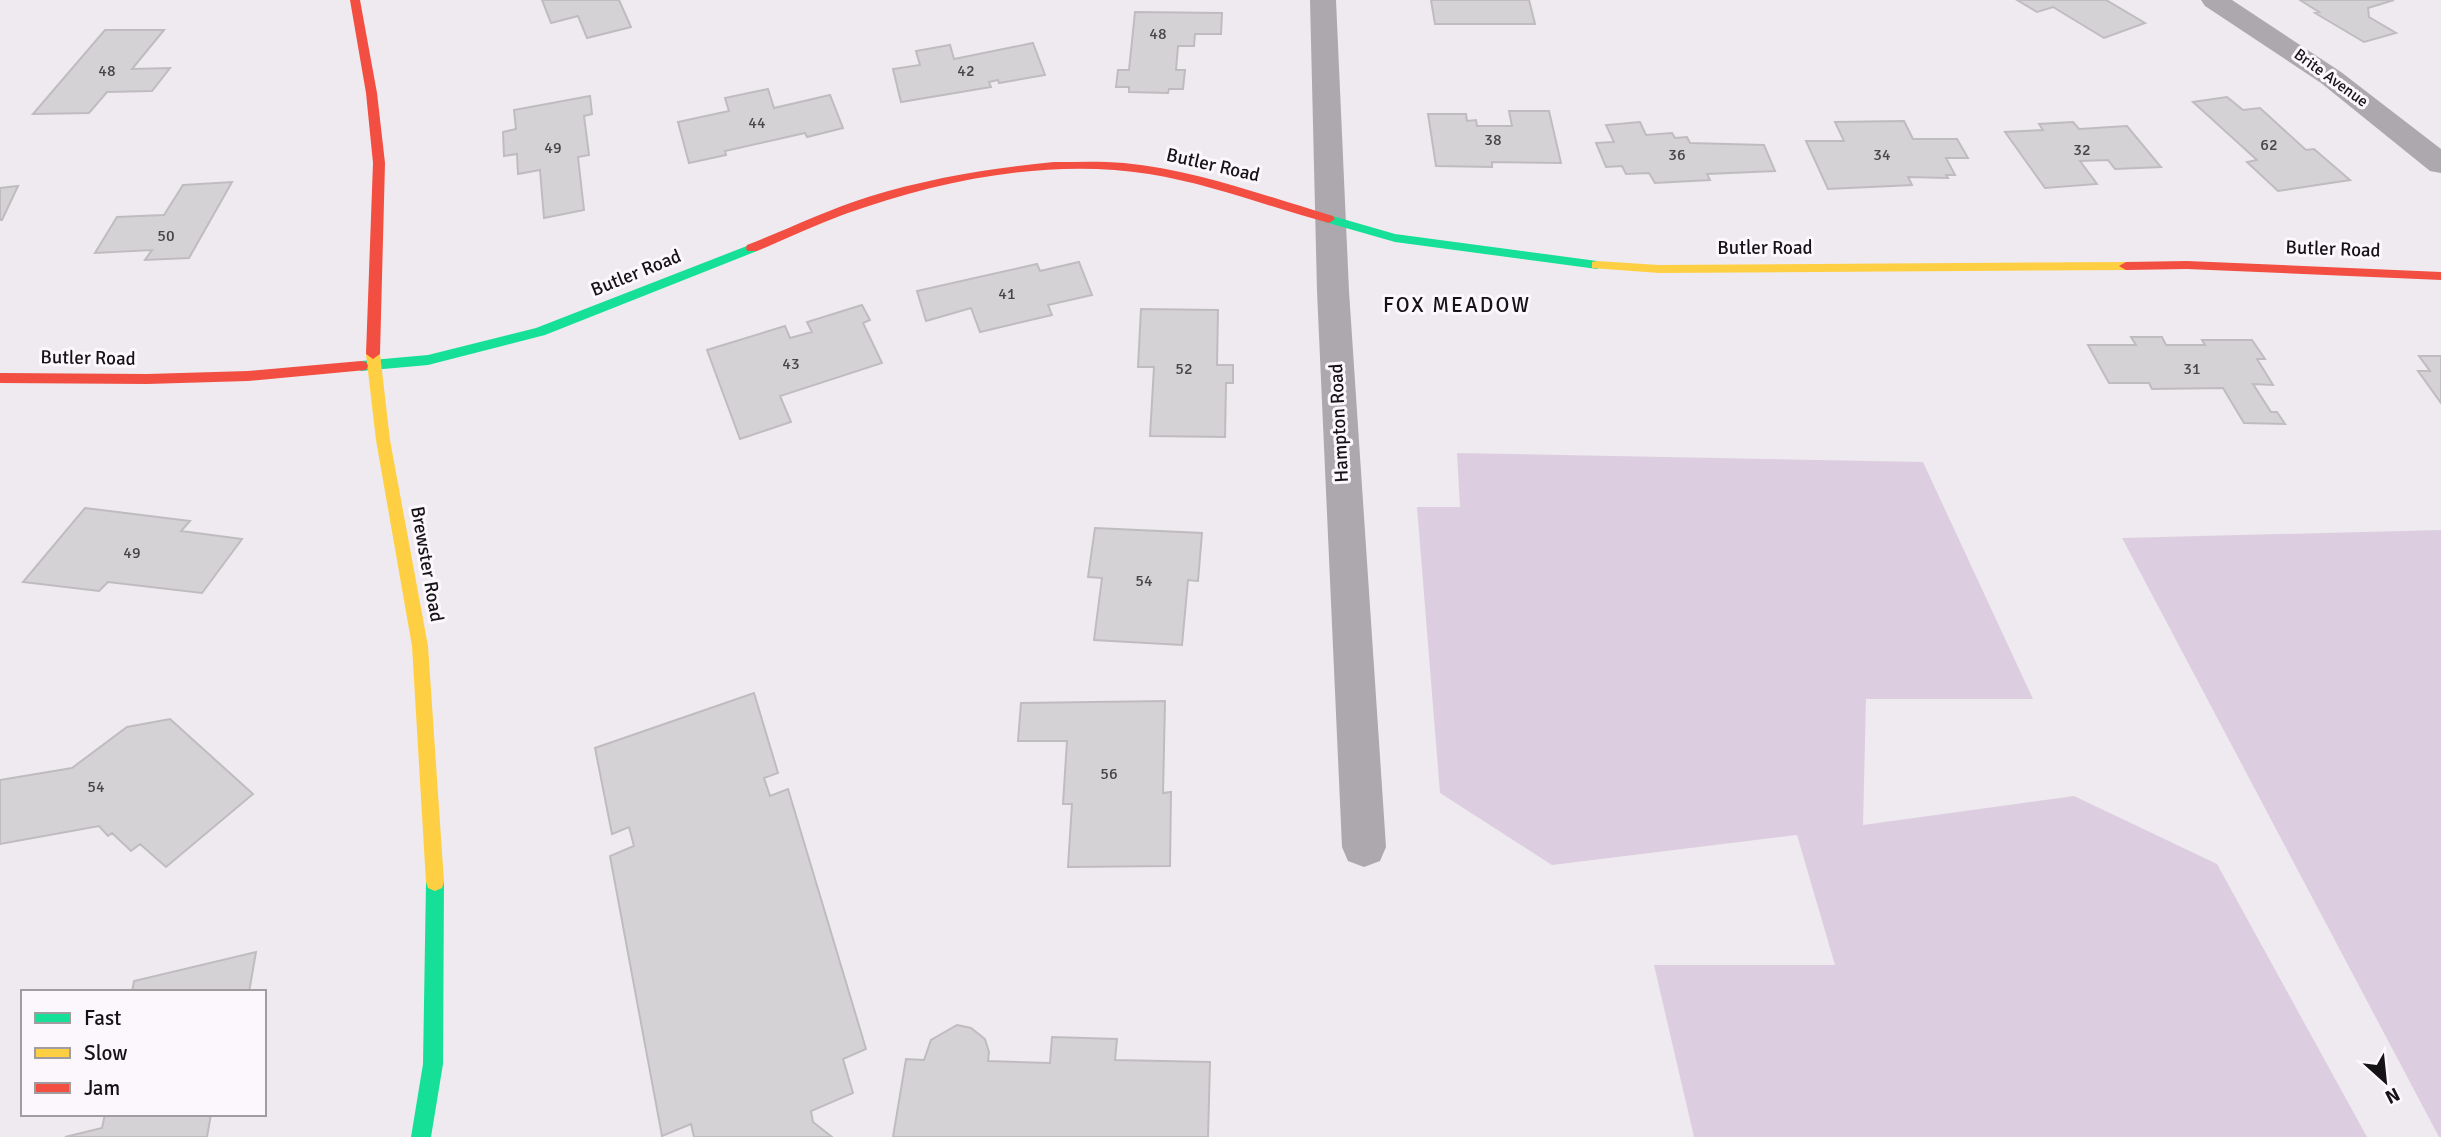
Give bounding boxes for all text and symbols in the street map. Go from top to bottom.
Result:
house number: 48 [1149,24,1167,44]
street label: Brite Avenue [2290,44,2372,112]
house number: 48 [98,61,116,81]
house number: 42 [957,61,975,81]
house number: 44 [748,113,766,133]
house number: 38 [1484,130,1502,150]
house number: 62 [2260,135,2278,155]
house number: 49 [544,138,562,158]
house number: 32 [2073,140,2091,160]
street label: Butler Road [1164,143,1262,187]
house number: 36 [1668,145,1686,165]
house number: 34 [1873,145,1891,165]
house number: 50 [157,226,175,246]
street label: Butler Road [2285,235,2381,263]
street label: Butler Road [1717,236,1813,260]
street label: Butler Road [587,244,685,302]
house number: 41 [998,284,1016,304]
district label: FOX MEADOW [1383,292,1531,318]
street label: Butler Road [40,345,136,371]
house number: 43 [782,354,800,374]
house number: 52 [1175,359,1193,379]
house number: 31 [2183,359,2201,379]
street label: Hampton Road [1324,363,1354,483]
street label: Brewster Road [405,504,449,624]
house number: 49 [123,543,141,563]
house number: 54 [1135,571,1153,591]
house number: 56 [1100,764,1118,784]
house number: 54 [87,777,105,797]
legend [21,990,266,1116]
text: Fast [84,1005,121,1031]
text: Slow [84,1040,128,1066]
north arrow [2350,1046,2420,1116]
text: Jam [84,1075,120,1101]
text: N [2381,1082,2404,1109]

